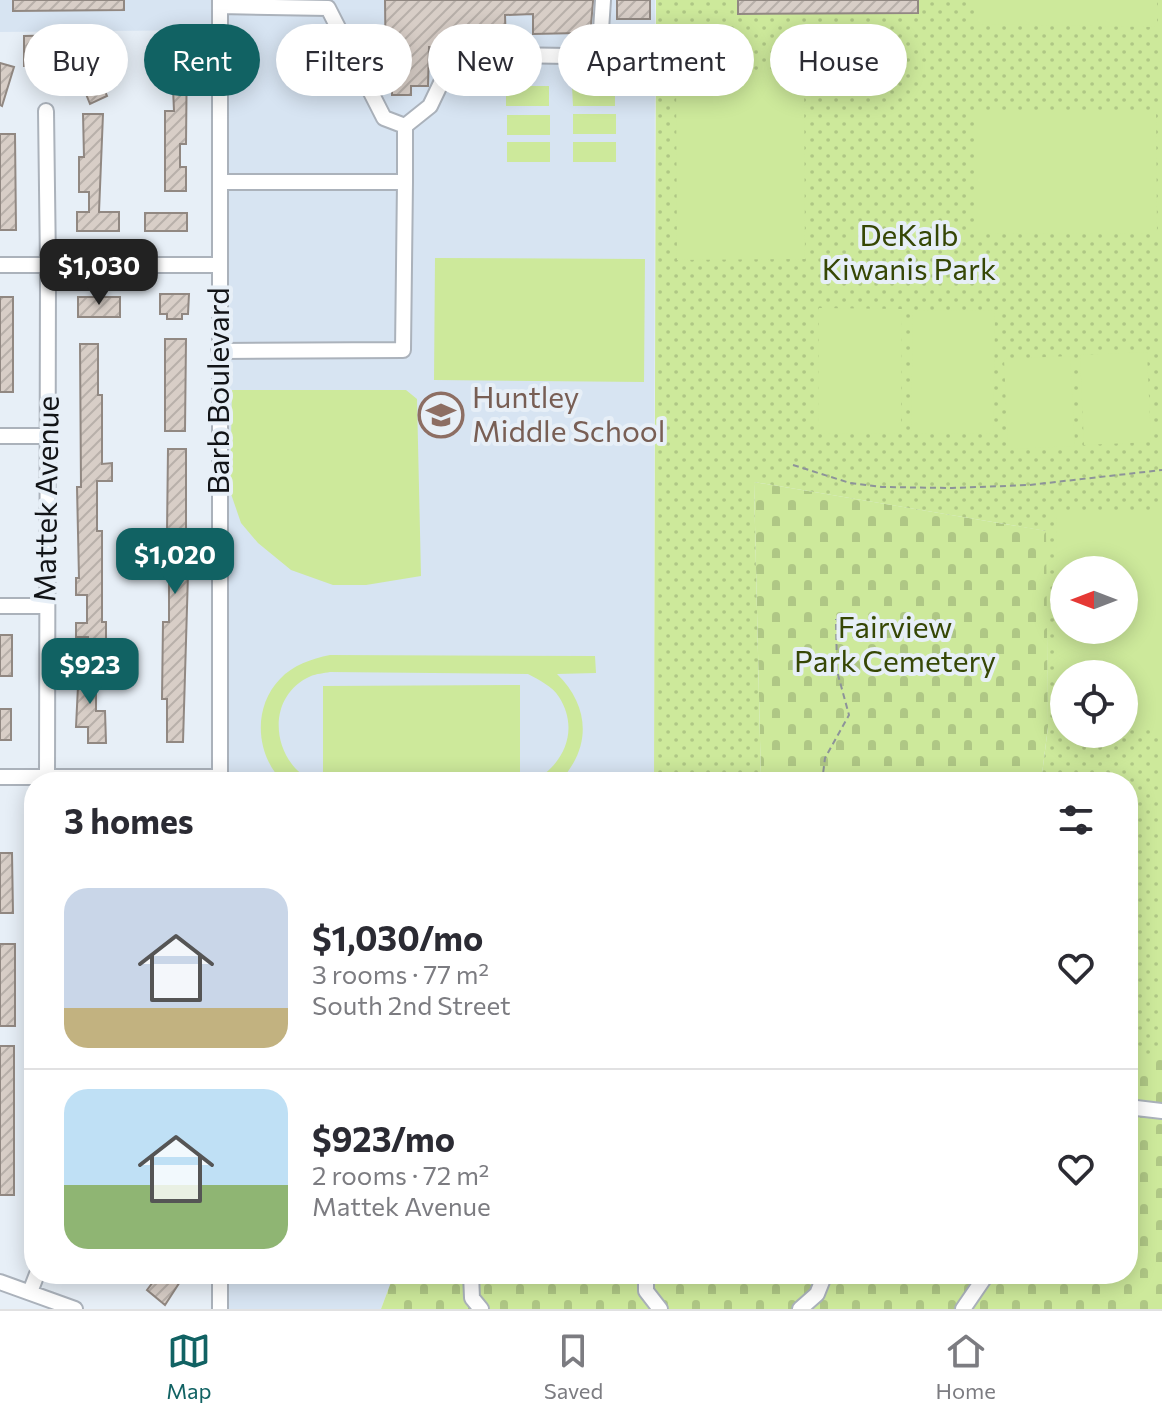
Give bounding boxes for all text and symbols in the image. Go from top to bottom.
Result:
chip: Buy [24,24,128,96]
chip: Rent [144,24,260,96]
chip: Filters [276,24,412,96]
chip: New [428,24,542,96]
chip: Apartment [558,24,754,96]
chip: House [770,24,907,96]
park label: DeKalb Kiwanis Park [822,215,996,286]
pin: $1,030 [34,239,164,307]
text: $1,030 [58,249,140,280]
street label: Barb Boulevard [198,287,235,495]
place label: Huntley Middle School [472,377,665,448]
school or university icon: Huntley Middle School [417,391,465,439]
street label: Mattek Avenue [24,395,65,602]
pin: $1,020 [110,528,240,596]
text: $1,020 [134,538,216,569]
north arrow [1050,556,1138,644]
map controls [1050,556,1138,748]
park label: Fairview Park Cemetery [794,607,996,678]
pin: $923 [43,638,137,706]
text: $923 [60,648,120,679]
button: locate [1050,660,1138,748]
icon: filters [1054,798,1098,842]
text: 3 homes [64,799,194,841]
text: $1,030/mo [312,916,483,958]
icon: home [128,920,224,1016]
icon: heart [1054,946,1098,990]
text: 3 rooms · 77 m² [312,958,489,989]
text: South 2nd Street [312,989,511,1020]
text: $923/mo [312,1117,455,1159]
icon: home [128,1121,224,1217]
icon: heart [1054,1147,1098,1191]
text: 2 rooms · 72 m² [312,1159,489,1190]
text: Mattek Avenue [312,1190,491,1221]
tab: Map [166,1329,212,1404]
tab: Saved [544,1329,603,1404]
tab: Home [935,1329,996,1404]

